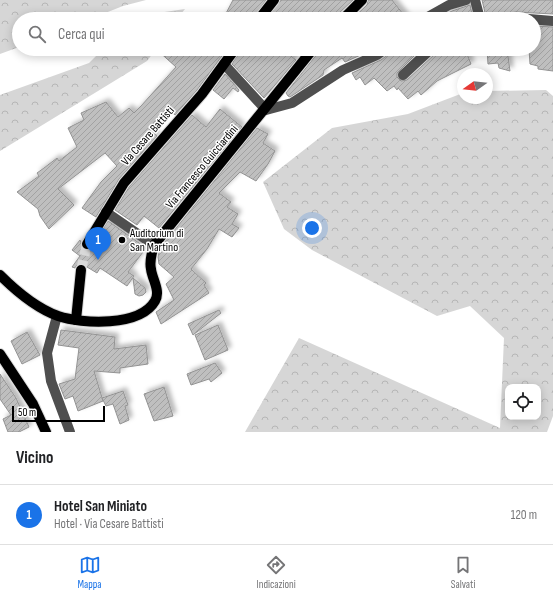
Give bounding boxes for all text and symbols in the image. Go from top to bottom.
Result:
search box [12,12,541,56]
icon: search [26,23,48,45]
text: Cerca qui [58,25,105,44]
north arrow [457,68,493,104]
street label: Via Cesare Battisti [118,103,178,169]
street label: Via Francesco Guicciardini [163,122,241,212]
your location [302,218,322,238]
place label: Auditorium di San Martino [129,226,183,255]
pin: 1 [85,227,111,260]
marker: Auditorium di San Martino [117,235,127,245]
map controls [505,384,541,420]
button: locate [505,384,541,420]
scale bar [12,404,105,423]
text: 50 m [18,406,36,419]
text: Vicino [16,448,53,468]
text: Hotel San Miniato [54,497,147,516]
text: 1 [26,507,32,523]
text: 120 m [511,507,537,523]
text: Hotel · Via Cesare Battisti [54,516,164,532]
tab: Mappa [77,554,102,591]
tab: Indicazioni [256,554,296,591]
tab: Salvati [451,554,476,591]

